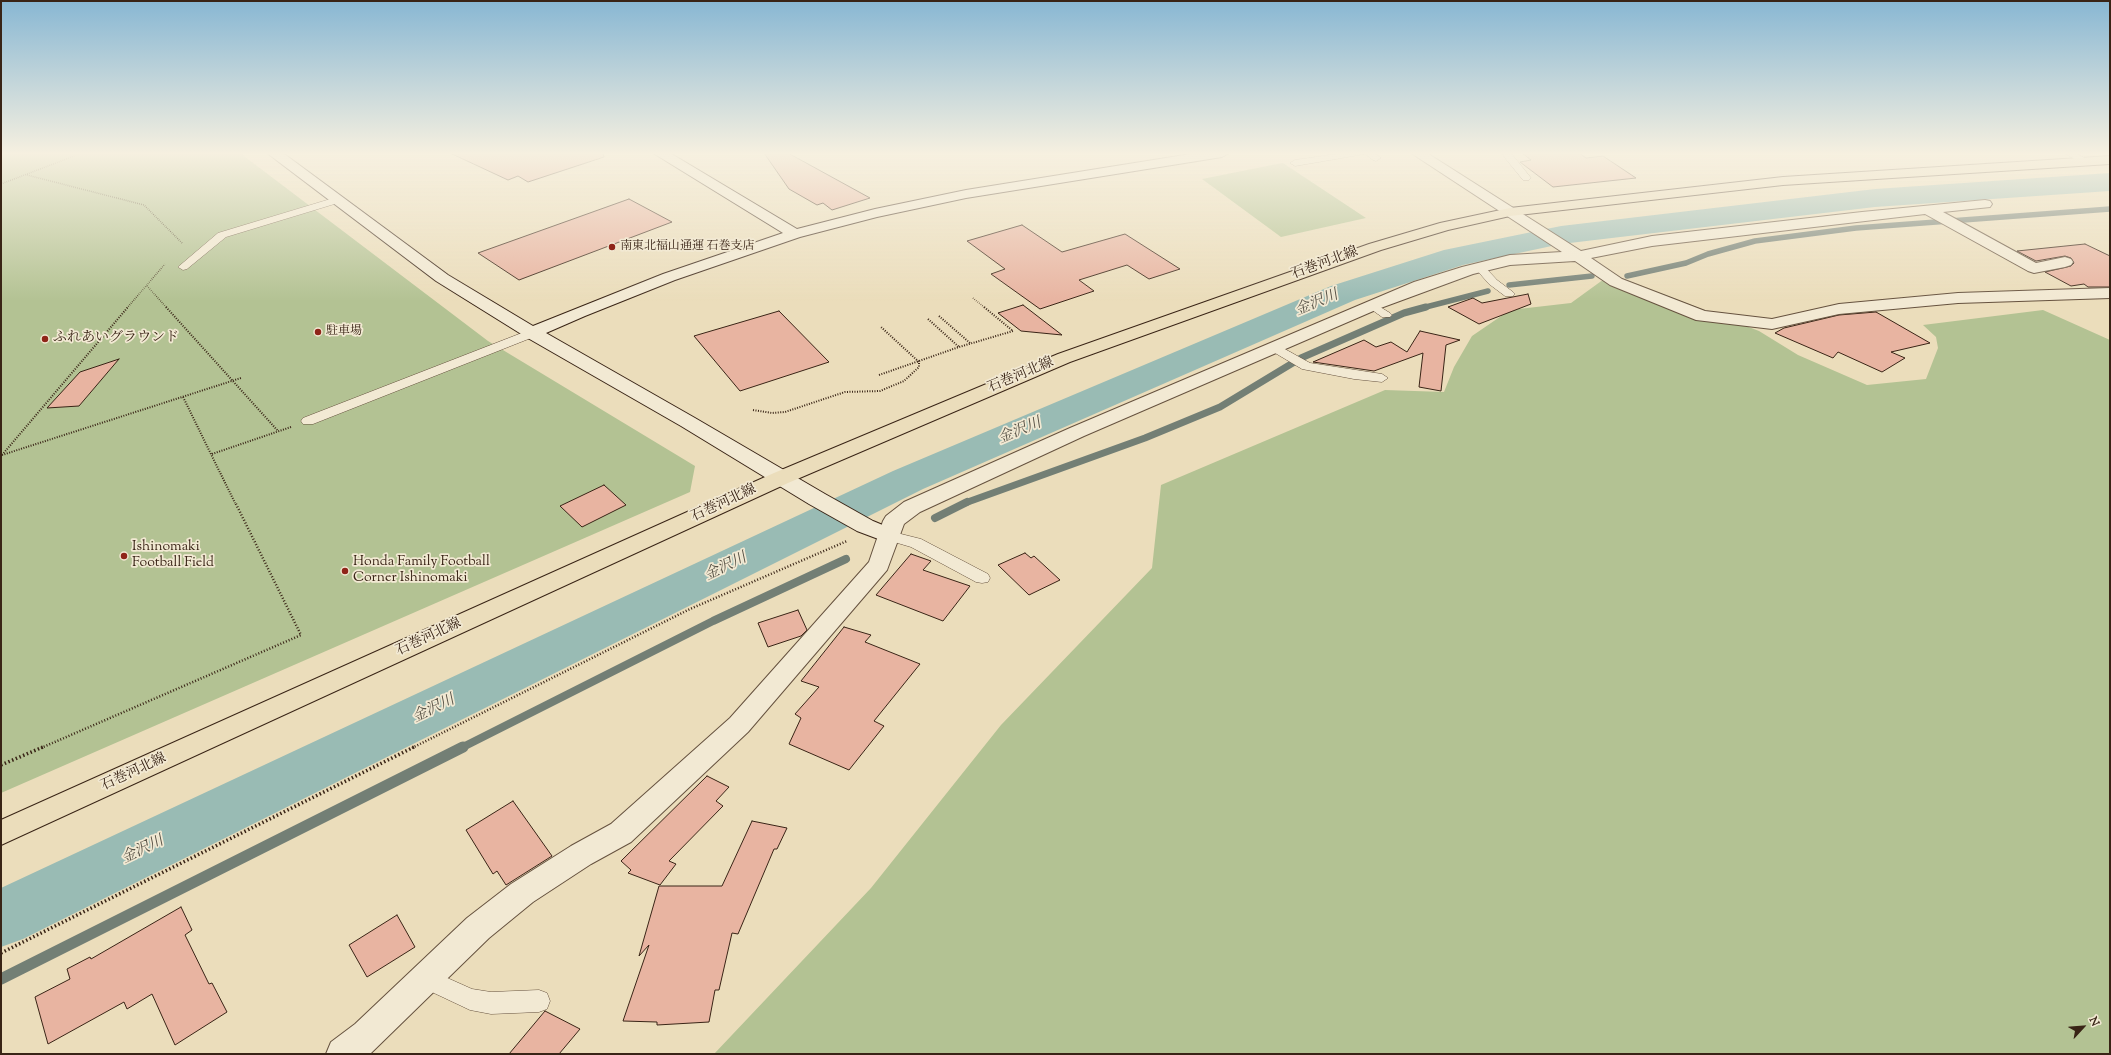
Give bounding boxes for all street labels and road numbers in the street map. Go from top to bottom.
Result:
street label: 石巻河北線 [1289,244,1361,284]
street label: 石巻河北線 [986,355,1056,397]
street label: 石巻河北線 [689,482,759,526]
street label: 石巻河北線 [394,616,464,660]
street label: 石巻河北線 [99,751,169,795]

